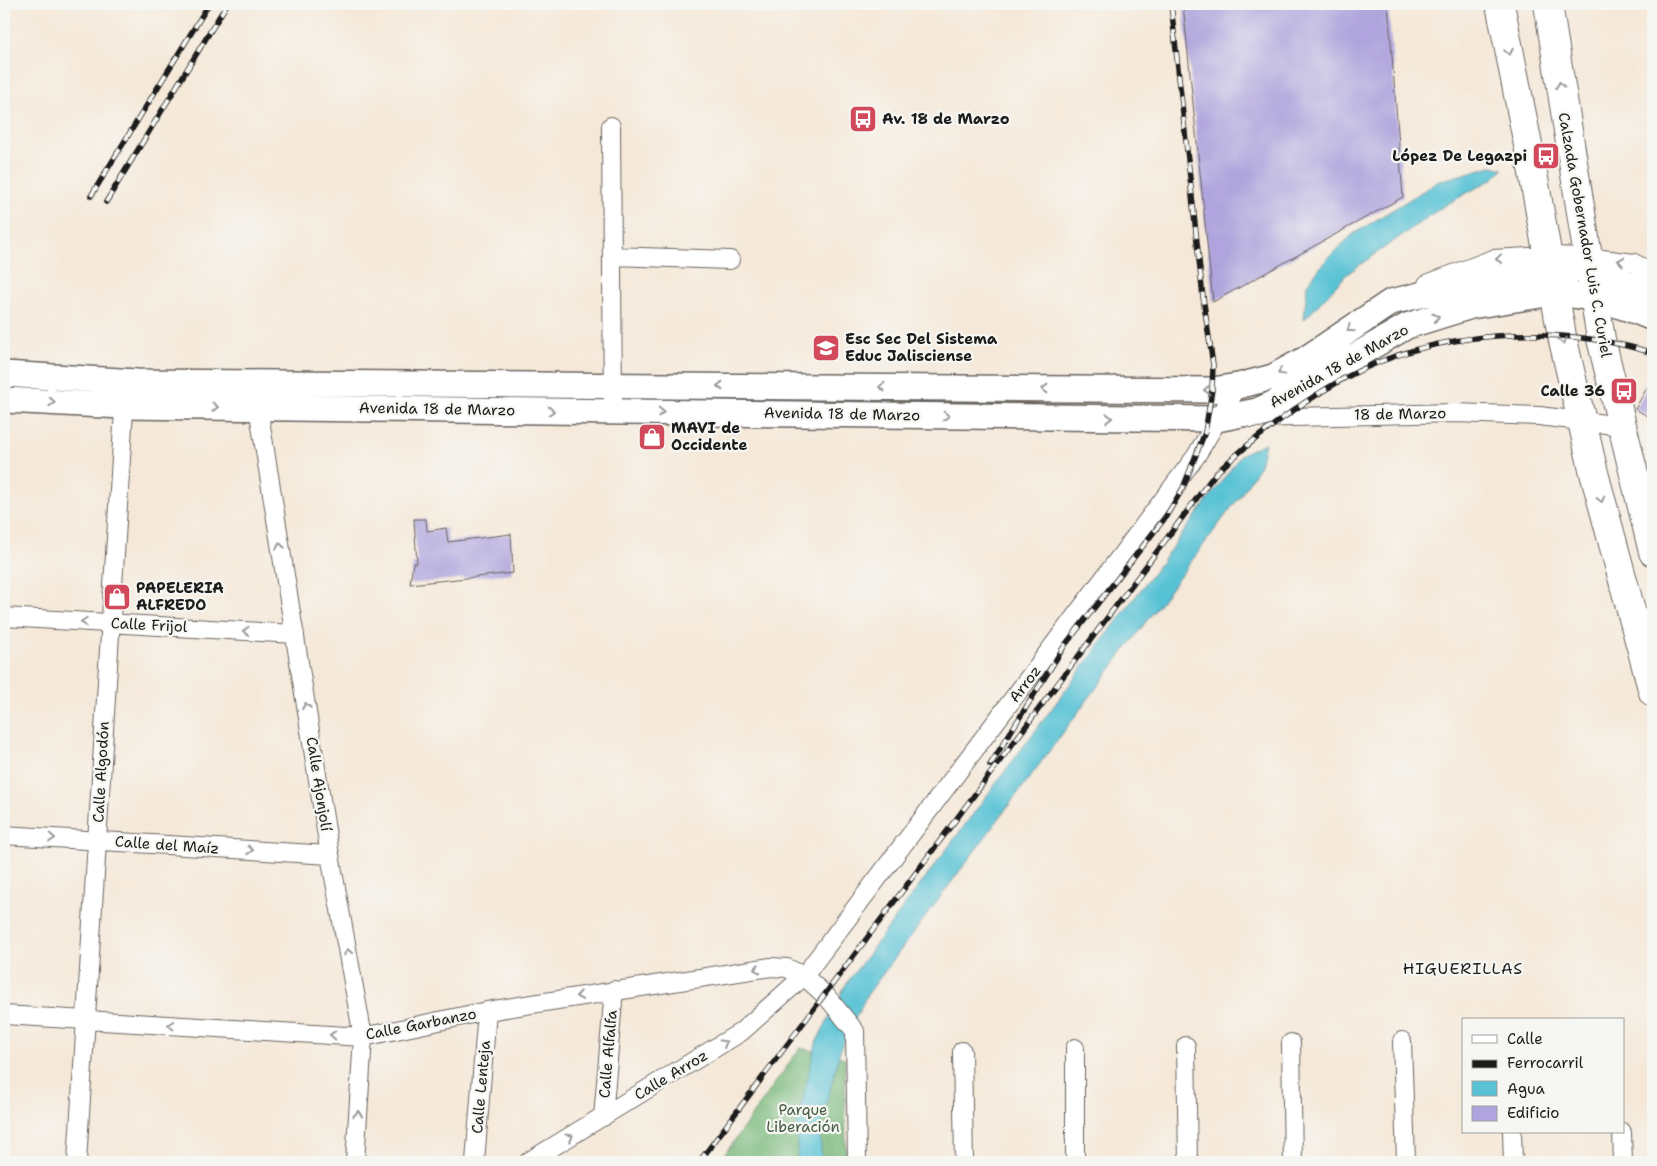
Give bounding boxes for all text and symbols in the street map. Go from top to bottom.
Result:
one-way arrow [1504,47,1514,56]
one-way arrow [1555,81,1566,89]
bus stop icon: Av. 18 de Marzo [848,104,878,134]
place label: Av. 18 de Marzo [882,109,1010,129]
street label: Calzada Gobernador Luis C. Curiel [1554,111,1617,360]
bus stop icon: López De Legazpi [1531,141,1561,171]
place label: López De Legazpi [1392,146,1527,166]
one-way arrow [1495,253,1503,264]
one-way arrow [1617,257,1625,267]
one-way arrow [1431,313,1440,323]
street label: Avenida 18 de Marzo [1266,319,1412,413]
one-way arrow [1346,323,1356,332]
place label: Esc Sec Del Sistema Educ Jalisciense [845,329,998,366]
school or university icon: Esc Sec Del Sistema Educ Jalisciense [811,333,841,363]
one-way arrow [1557,337,1568,346]
one-way arrow [1278,366,1287,376]
bus stop icon: Calle 36 [1609,376,1639,406]
one-way arrow [716,381,724,391]
place label: Calle 36 [1540,381,1605,401]
one-way arrow [878,382,886,393]
one-way arrow [1041,384,1048,394]
one-way arrow [1203,385,1211,395]
one-way arrow [49,397,57,408]
street label: Avenida 18 de Marzo [359,398,515,420]
one-way arrow [212,402,219,412]
street label: Avenida 18 de Marzo [764,403,920,425]
street label: 18 de Marzo [1354,403,1446,425]
one-way arrow [548,406,555,416]
one-way arrow [658,407,666,417]
one-way arrow [943,411,951,421]
one-way arrow [1106,413,1113,423]
place label: MAVI de Occidente [671,418,747,455]
shop icon: MAVI de Occidente [637,422,667,452]
one-way arrow [1596,495,1606,503]
one-way arrow [276,541,286,550]
place label: PAPELERIA ALFREDO [136,578,224,615]
shop icon: PAPELERIA ALFREDO [102,582,132,612]
street label: Calle Frijol [110,613,188,637]
one-way arrow [80,616,88,627]
one-way arrow [242,626,250,637]
street label: Arroz [1005,661,1045,707]
one-way arrow [302,702,312,710]
street label: Calle Algodón [88,721,114,823]
street label: Calle Ajonjolí [302,735,336,833]
street label: Calle del Maíz [114,831,220,859]
one-way arrow [49,832,57,843]
one-way arrow [246,844,254,855]
one-way arrow [343,948,353,957]
district label: HIGUERILLAS [1403,958,1523,979]
one-way arrow [753,963,762,973]
one-way arrow [575,991,584,1001]
street label: Calle Garbanzo [364,1003,478,1045]
street label: Calle Alfalfa [594,1008,622,1099]
legend [1462,1018,1624,1134]
one-way arrow [167,1020,175,1031]
text: Calle [1507,1029,1543,1049]
one-way arrow [329,1030,337,1041]
street label: Calle Lenteja [467,1039,495,1135]
one-way arrow [718,1040,727,1049]
street label: Calle Arroz [631,1045,711,1105]
text: Ferrocarril [1507,1053,1584,1073]
text: Agua [1507,1079,1546,1099]
park label: Parque Liberación [766,1100,840,1137]
text: Edificio [1507,1103,1559,1123]
one-way arrow [353,1109,364,1117]
one-way arrow [565,1133,574,1143]

